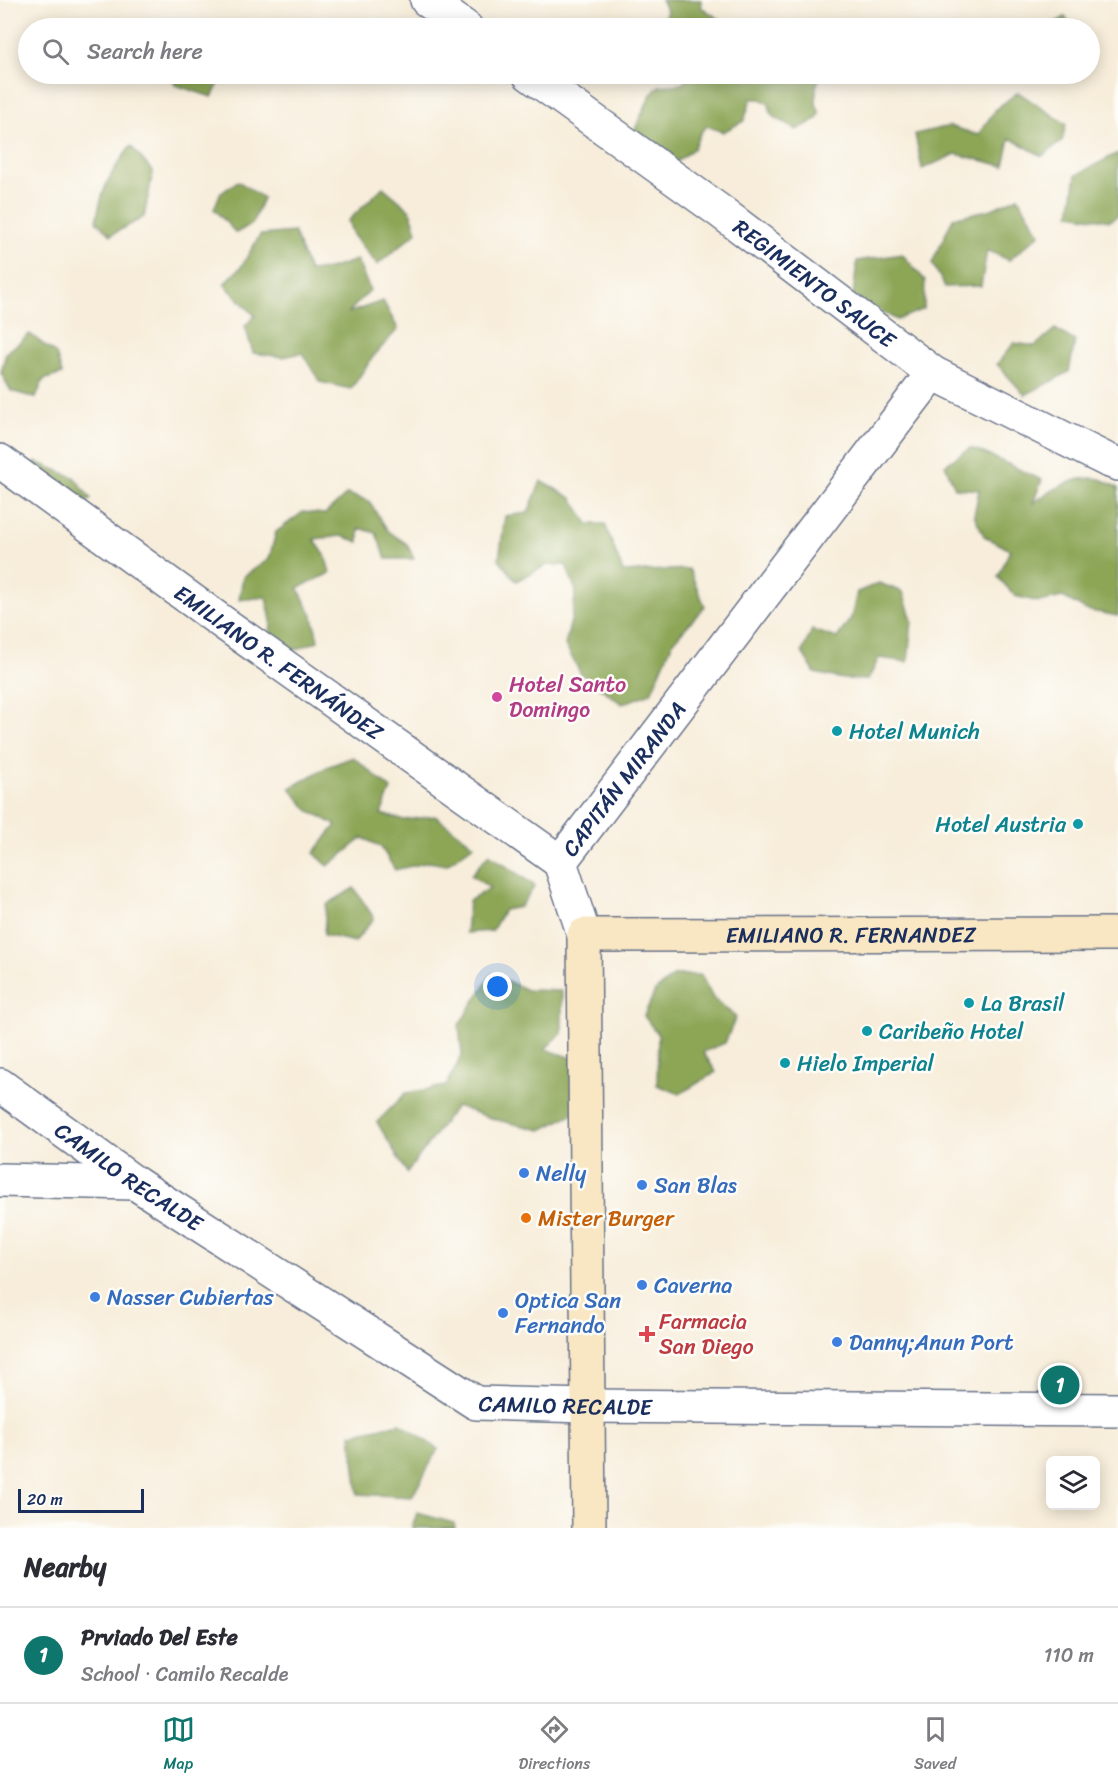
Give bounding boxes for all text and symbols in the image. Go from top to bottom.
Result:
search box [18,18,1100,84]
text: Search here [87,32,203,71]
icon: search [39,35,72,68]
street label: REGIMIENTO SAUCE [724,209,906,359]
street label: EMILIANO R. FERNÁNDEZ [165,574,393,752]
place label: Hotel Santo Domingo [509,665,626,729]
marker: Hotel Santo Domingo [490,690,504,704]
street label: CAPITÁN MIRANDA [552,692,696,865]
place label: Hotel Munich [849,712,980,751]
marker: Hotel Munich [830,724,844,738]
place label: Hotel Austria [935,805,1067,844]
marker: Hotel Austria [1071,817,1085,831]
street label: EMILIANO R. FERNANDEZ [726,915,977,955]
your location [483,972,512,1001]
place label: La Brasil [981,984,1065,1023]
marker: La Brasil [962,996,976,1010]
place label: Caribeño Hotel [879,1012,1024,1051]
marker: Caribeño Hotel [860,1024,874,1038]
place label: Hielo Imperial [797,1044,935,1083]
marker: Hielo Imperial [778,1056,792,1070]
street label: CAMILO RECALDE [46,1112,212,1243]
place label: Nelly [536,1154,587,1193]
marker: Nelly [517,1166,531,1180]
place label: San Blas [654,1166,737,1205]
marker: San Blas [635,1178,649,1192]
place label: Mister Burger [538,1199,675,1238]
marker: Mister Burger [519,1211,533,1225]
place label: Caverna [654,1266,732,1305]
place label: Nasser Cubiertas [107,1278,274,1317]
marker: Caverna [635,1278,649,1292]
place label: Optica San Fernando [515,1281,621,1345]
marker: Nasser Cubiertas [88,1290,102,1304]
place label: Farmacia San Diego [659,1302,754,1366]
marker: Optica San Fernando [496,1306,510,1320]
place label: Danny;Anun Port [849,1323,1014,1362]
marker: Farmacia San Diego [640,1327,654,1341]
marker: Danny;Anun Port [830,1335,844,1349]
pin: 1 [1040,1362,1080,1408]
street label: CAMILO RECALDE [478,1384,654,1426]
map controls [1046,1456,1100,1510]
button: layers [1046,1456,1100,1510]
text: 20 m [27,1485,63,1514]
scale bar [18,1486,144,1514]
text: Nearby [24,1544,106,1590]
text: Prviado Del Este [81,1618,238,1657]
text: 1 [39,1638,48,1673]
text: 110 m [1044,1638,1094,1673]
text: School · Camilo Recalde [81,1657,288,1692]
tab: Map [162,1713,195,1778]
tab: Directions [519,1713,590,1778]
tab: Saved [914,1713,956,1778]

